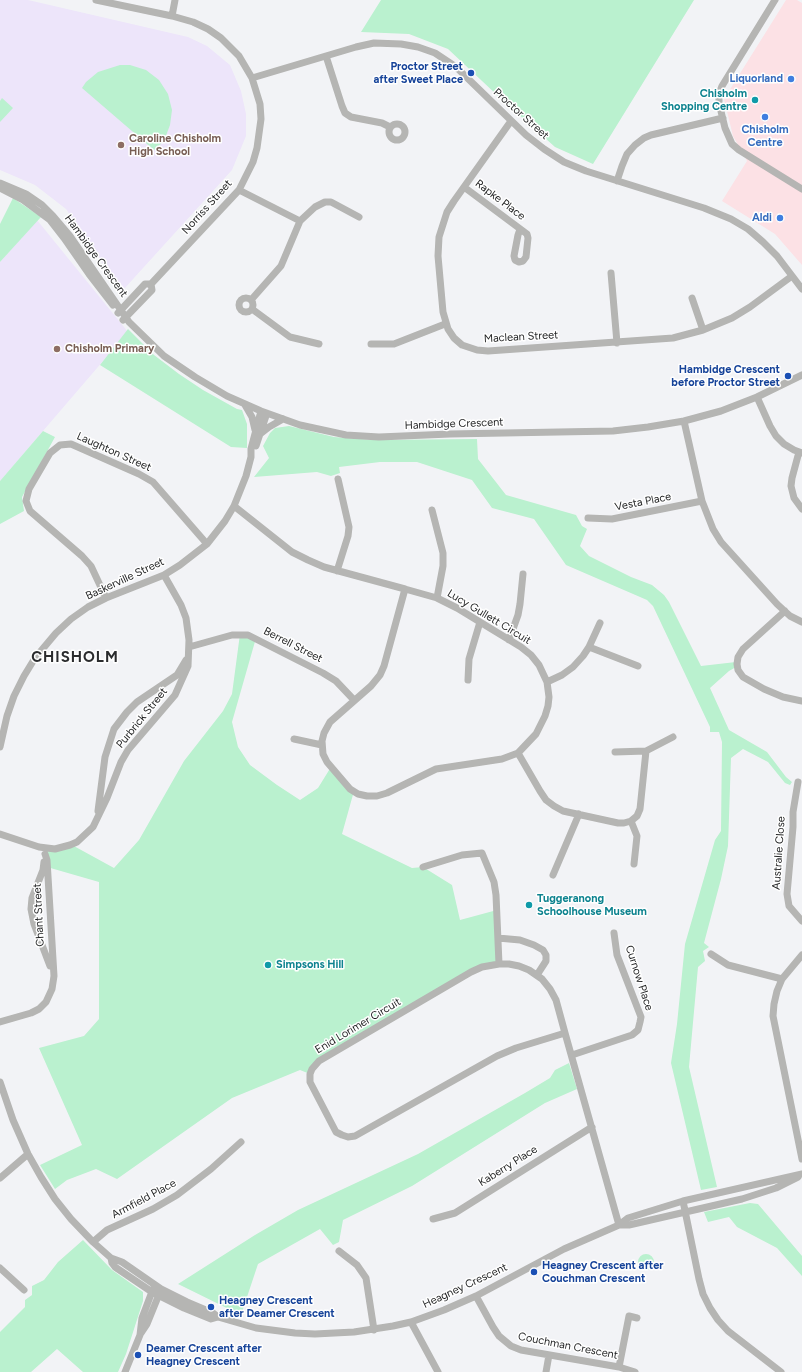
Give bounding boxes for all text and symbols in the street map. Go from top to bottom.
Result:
place label: Proctor Street after Sweet Place [373,60,463,86]
marker: Proctor Street after Sweet Place [466,68,476,78]
place label: Liquorland [730,72,783,86]
marker: Liquorland [786,74,796,84]
street label: Proctor Street [491,86,551,142]
place label: Chisholm Shopping Centre [661,87,747,113]
marker: Chisholm Shopping Centre [750,95,760,105]
marker: Chisholm Centre [760,112,770,122]
place label: Chisholm Centre [741,123,789,149]
place label: Caroline Chisholm High School [129,132,221,158]
marker: Caroline Chisholm High School [116,140,126,150]
street label: Norriss Street [179,177,235,237]
street label: Rapke Place [472,177,528,223]
place label: Aldi [752,211,772,225]
street label: Hambidge Crescent [62,212,130,300]
marker: Aldi [775,213,785,223]
street label: Maclean Street [483,328,559,346]
place label: Chisholm Primary [65,342,154,356]
marker: Chisholm Primary [52,344,62,354]
place label: Hambidge Crescent before Proctor Street [671,363,780,389]
marker: Hambidge Crescent before Proctor Street [783,371,793,381]
street label: Hambidge Crescent [404,416,504,432]
street label: Laughton Street [75,430,153,474]
street label: Vesta Place [614,490,672,514]
street label: Baskerville Street [84,555,166,603]
street label: Lucy Gullett Circuit [445,587,533,647]
street label: Berrell Street [261,624,325,666]
district label: CHISHOLM [31,649,119,667]
street label: Purbrick Street [114,685,170,751]
street label: Australie Close [770,816,788,890]
street label: Chant Street [31,883,47,947]
place label: Tuggeranong Schoolhouse Museum [537,892,647,918]
marker: Tuggeranong Schoolhouse Museum [524,900,534,910]
street label: Curnow Place [622,944,656,1012]
place label: Simpsons Hill [276,958,344,972]
marker: Simpsons Hill [263,960,273,970]
street label: Enid Lorimer Circuit [313,995,403,1057]
street label: Kaberry Place [476,1143,540,1189]
street label: Armfield Place [110,1176,178,1222]
place label: Heagney Crescent after Couchman Crescent [542,1259,663,1285]
street label: Heagney Crescent [421,1261,509,1311]
marker: Heagney Crescent after Couchman Crescent [529,1267,539,1277]
place label: Heagney Crescent after Deamer Crescent [219,1294,335,1320]
marker: Heagney Crescent after Deamer Crescent [206,1302,216,1312]
street label: Couchman Crescent [517,1330,619,1362]
place label: Deamer Crescent after Heagney Crescent [146,1342,262,1368]
marker: Deamer Crescent after Heagney Crescent [133,1350,143,1360]

